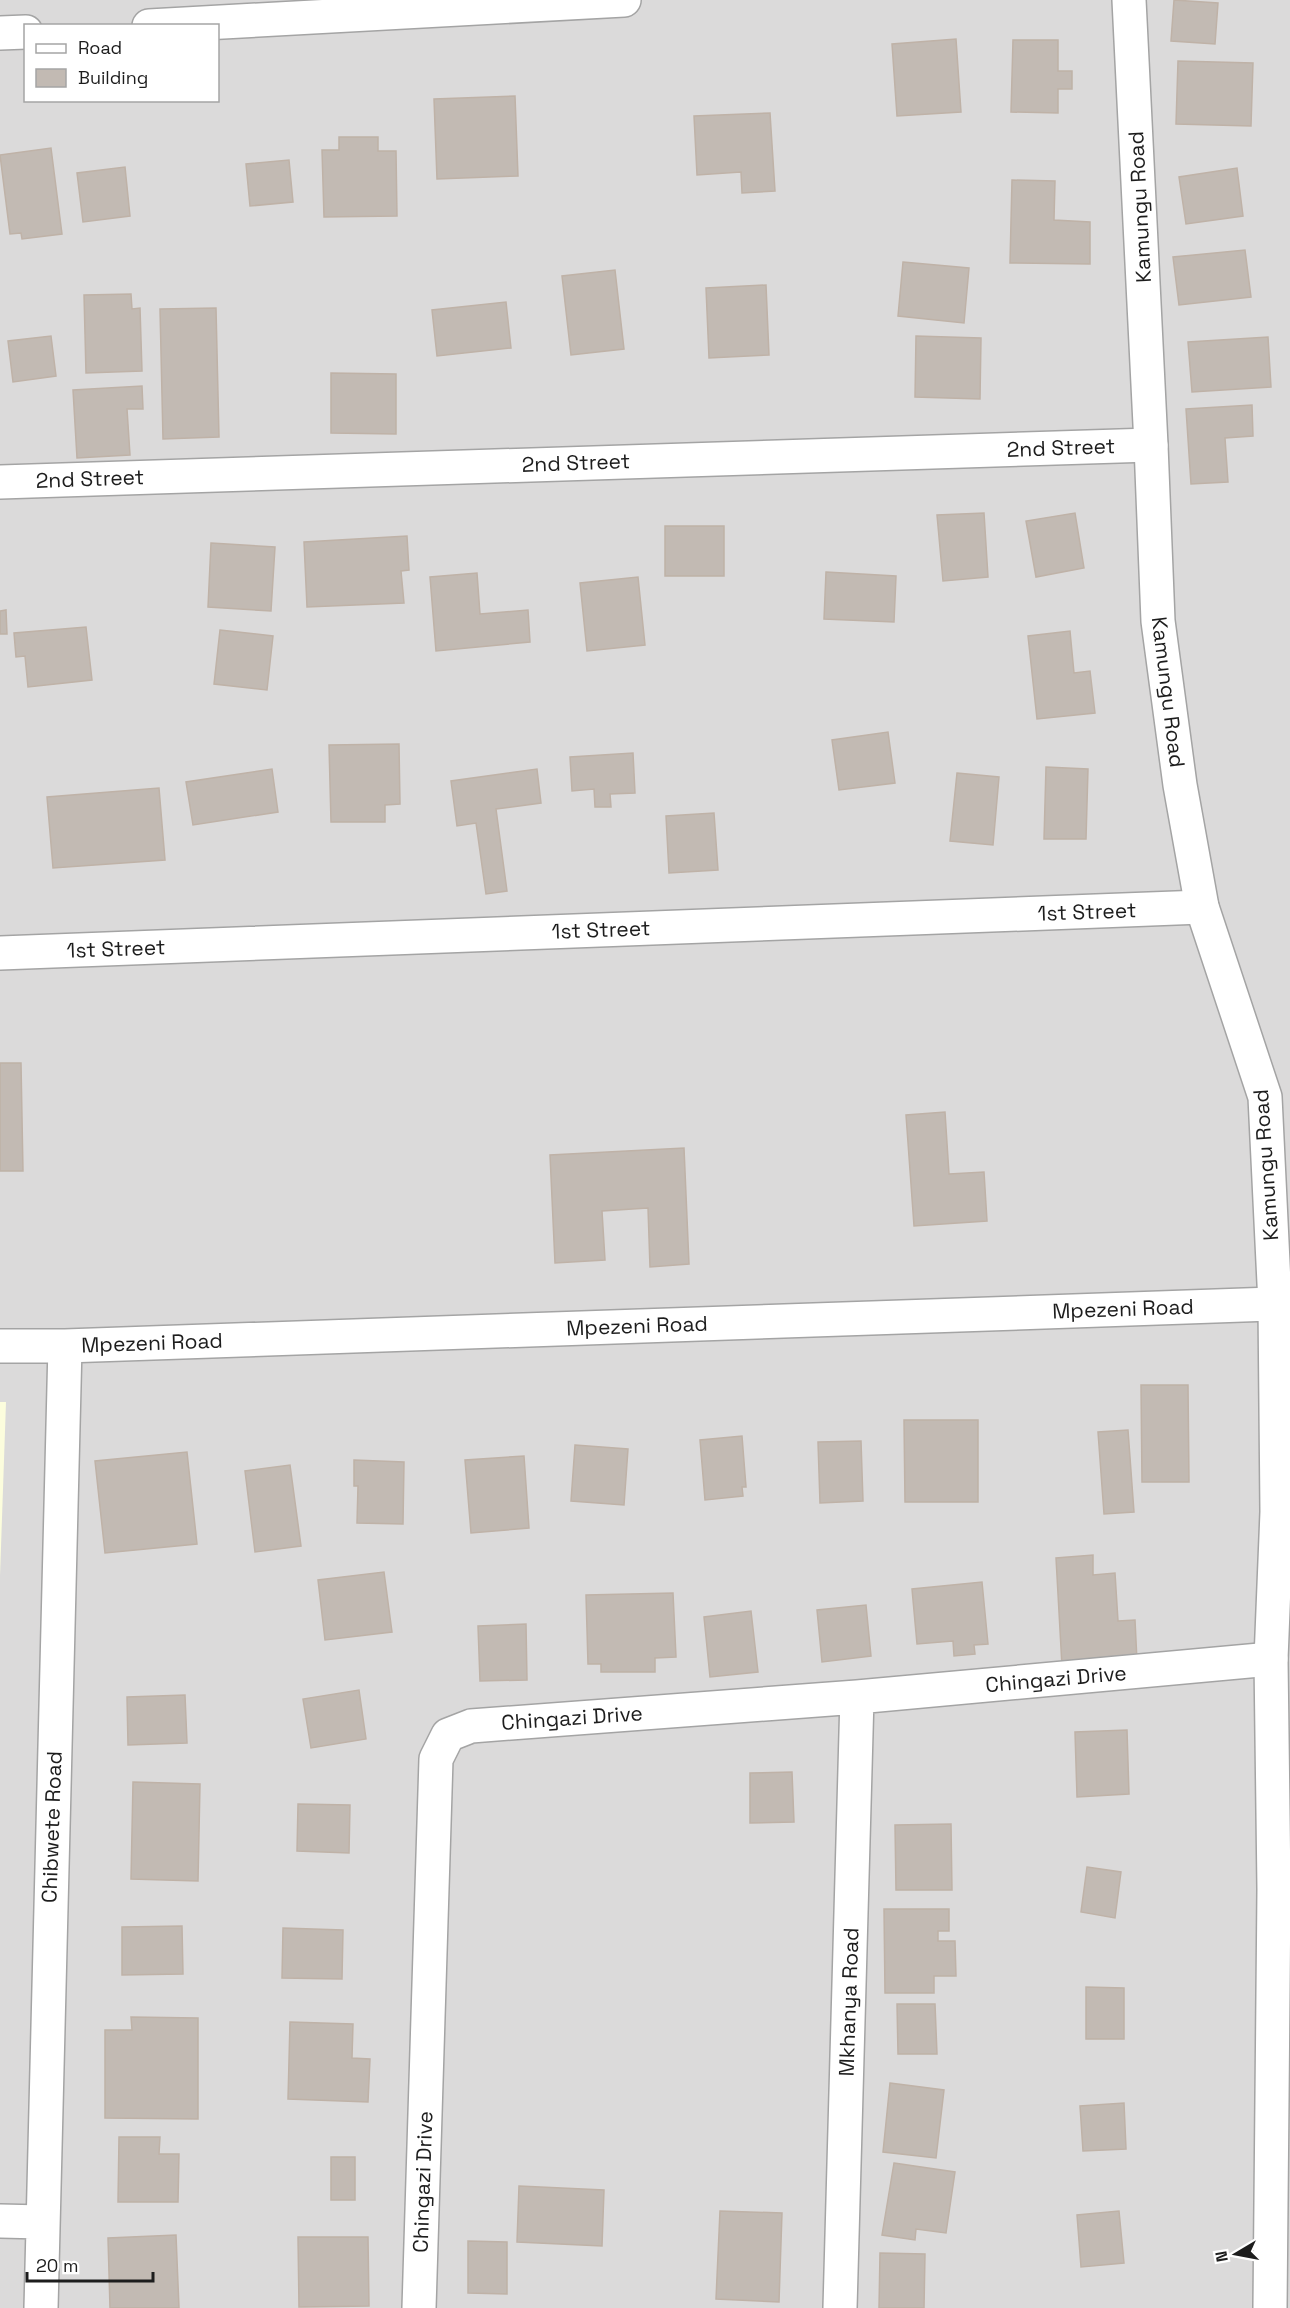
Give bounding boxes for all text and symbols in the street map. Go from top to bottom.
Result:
legend [24,24,219,102]
text: Road [78,36,122,59]
text: Building [78,66,148,89]
street label: Kamungu Road [1122,131,1157,284]
street label: 2nd Street [1006,432,1116,463]
street label: 2nd Street [521,447,631,478]
street label: 2nd Street [35,463,145,494]
street label: Kamungu Road [1146,615,1191,769]
street label: 1st Street [1037,896,1137,927]
street label: 1st Street [551,914,651,945]
street label: 1st Street [66,933,166,964]
street label: Kamungu Road [1247,1088,1284,1242]
street label: Mpezeni Road [1052,1293,1194,1324]
street label: Mpezeni Road [566,1310,708,1341]
street label: Mpezeni Road [81,1327,223,1358]
street label: Chingazi Drive [984,1659,1128,1698]
street label: Chingazi Drive [500,1699,644,1736]
street label: Chibwete Road [35,1751,68,1903]
street label: Mkhanya Road [832,1927,865,2077]
street label: Chingazi Drive [407,2111,438,2253]
north arrow [1206,2224,1266,2284]
scale bar [27,2245,153,2283]
text: N [1210,2249,1233,2264]
text: 20 m [36,2254,79,2277]

